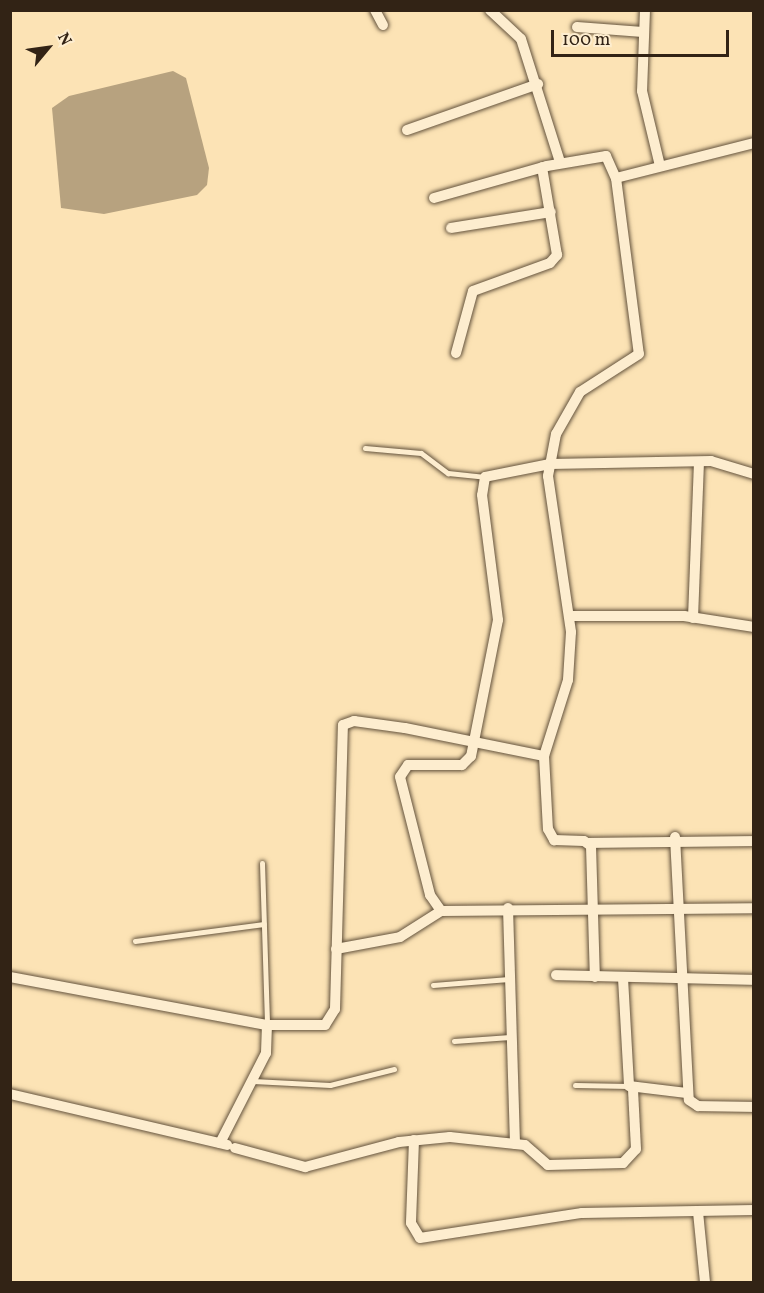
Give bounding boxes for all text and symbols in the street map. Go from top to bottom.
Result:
north arrow [18,18,78,78]
scale bar [554,18,732,56]
text: 100 m [562,28,611,53]
text: N [51,29,76,50]

